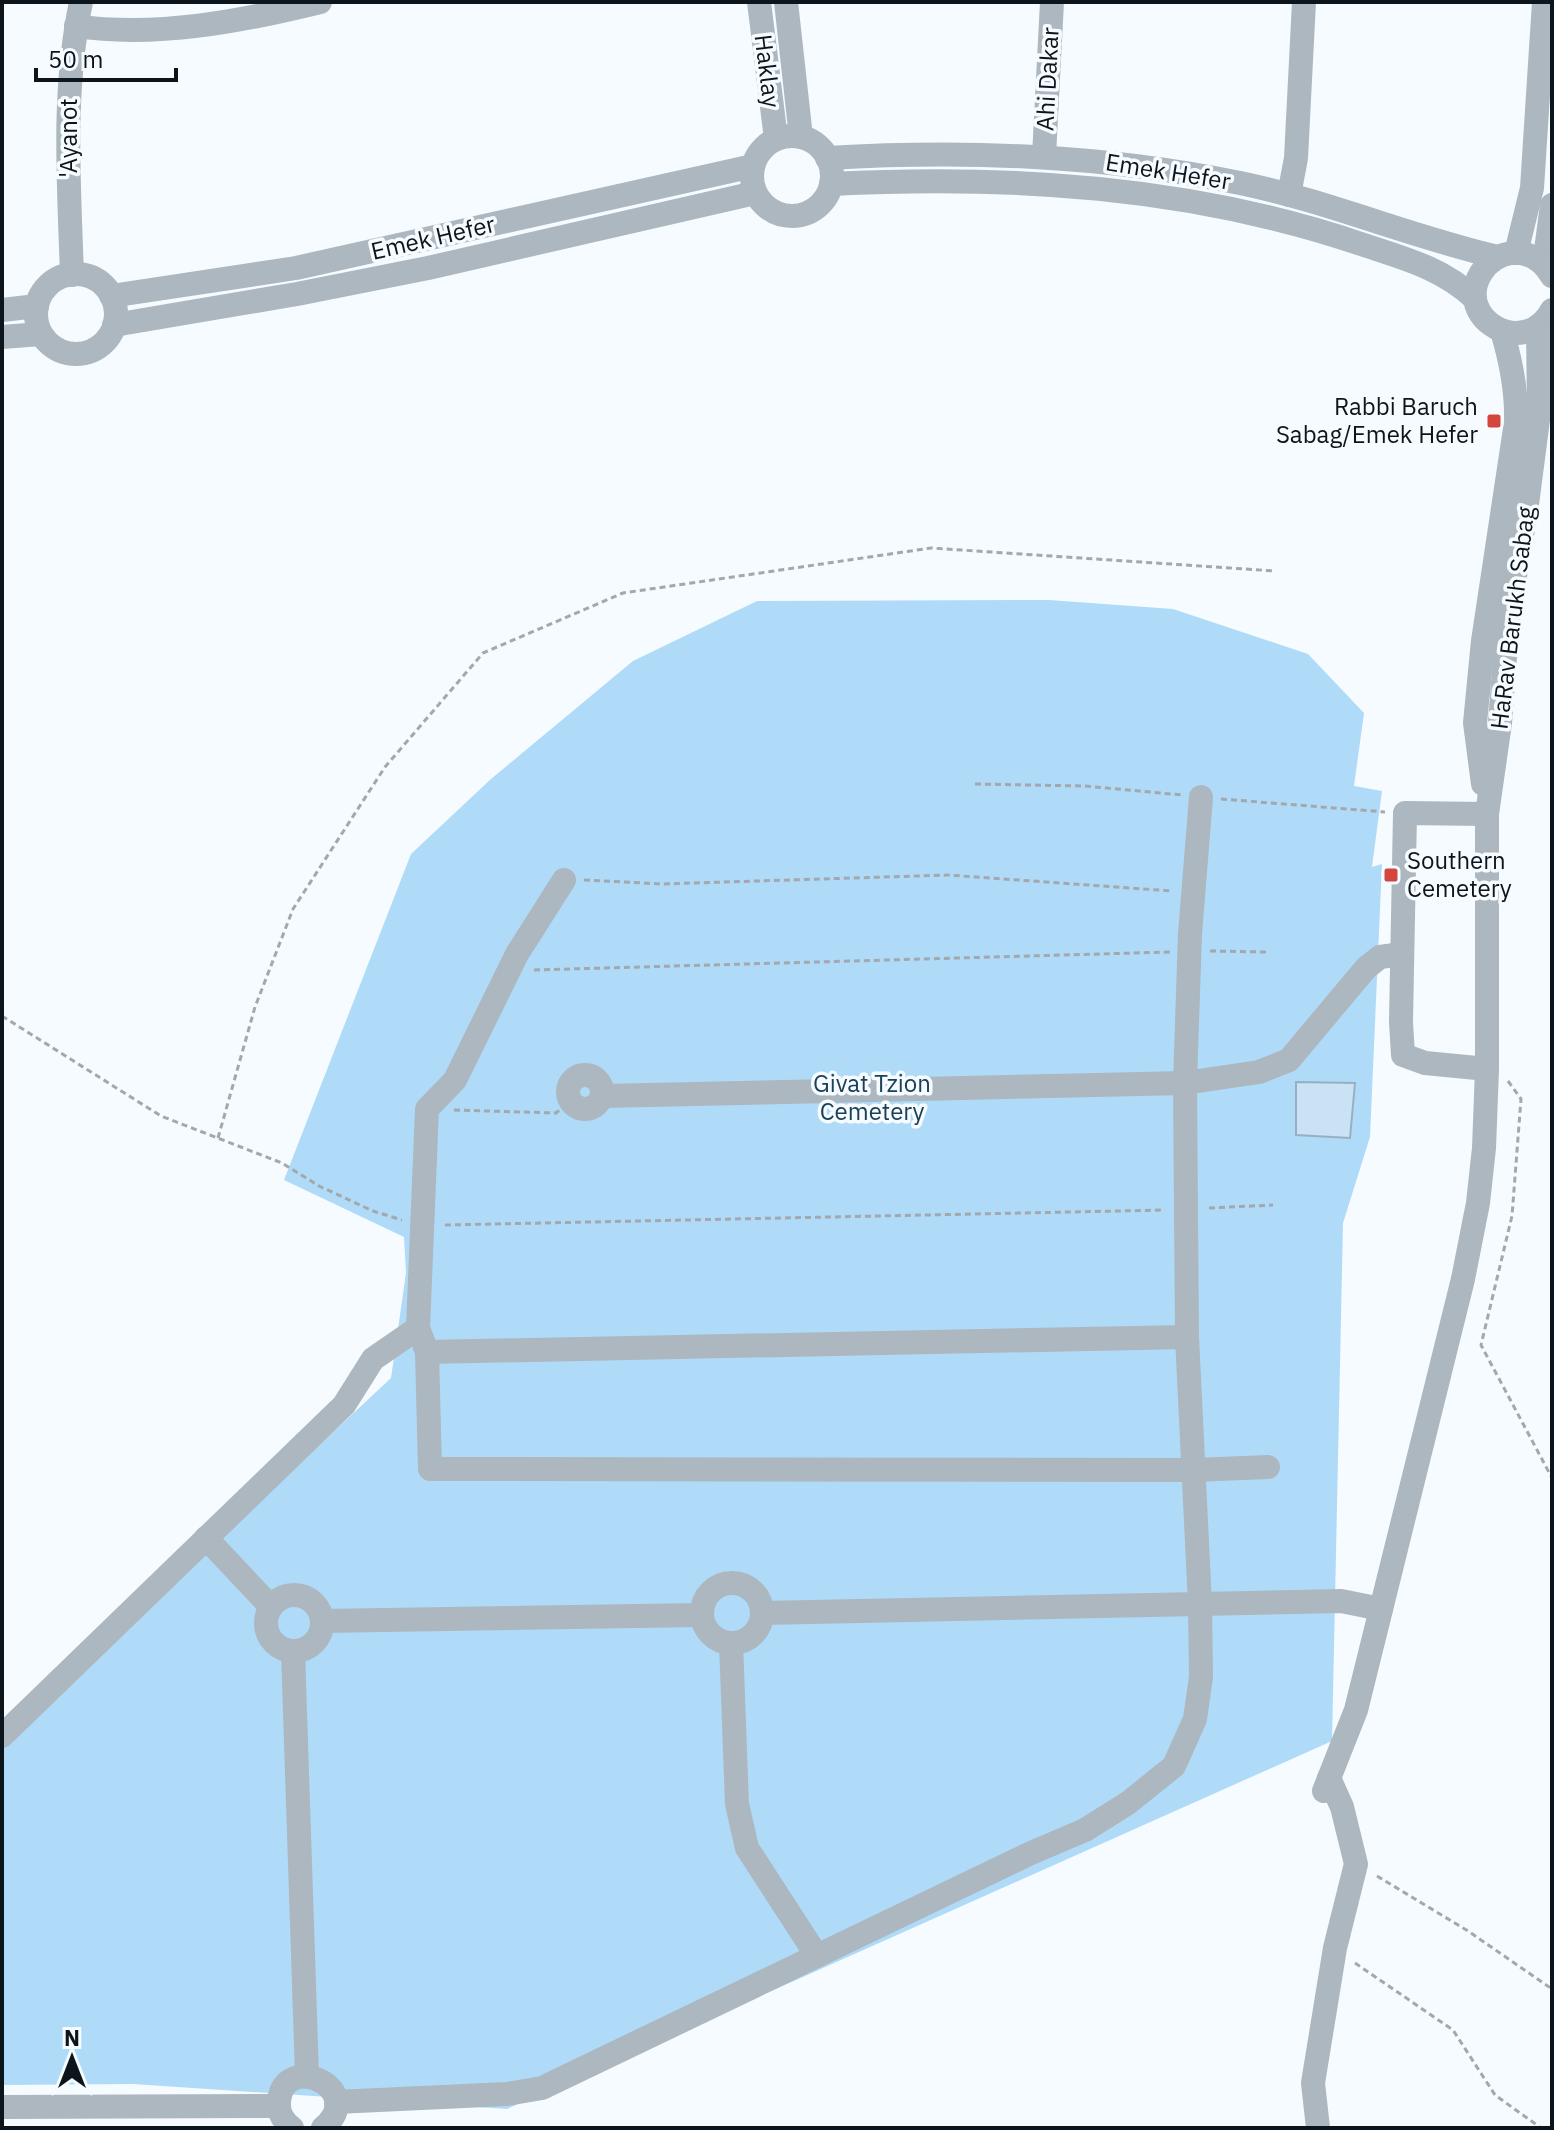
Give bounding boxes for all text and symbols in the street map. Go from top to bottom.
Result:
street label: Ahi Dakar [1028,26,1066,132]
scale bar [36,32,176,82]
street label: Haklay [748,32,788,109]
text: 50 m [48,43,103,75]
street label: 'Ayanot [52,98,84,178]
street label: Emek Hefer [1103,145,1233,197]
street label: Emek Hefer [368,207,498,267]
place label: Rabbi Baruch Sabag/Emek Hefer [1276,390,1478,450]
marker: Rabbi Baruch Sabag/Emek Hefer [1485,412,1503,430]
street label: HaRav Barukh Sabag [1482,504,1542,731]
place label: Southern Cemetery [1407,844,1512,904]
marker: Southern Cemetery [1382,866,1400,884]
park label: Givat Tzion Cemetery [813,1067,931,1127]
north arrow [32,2018,112,2098]
text: N [64,2023,80,2052]

